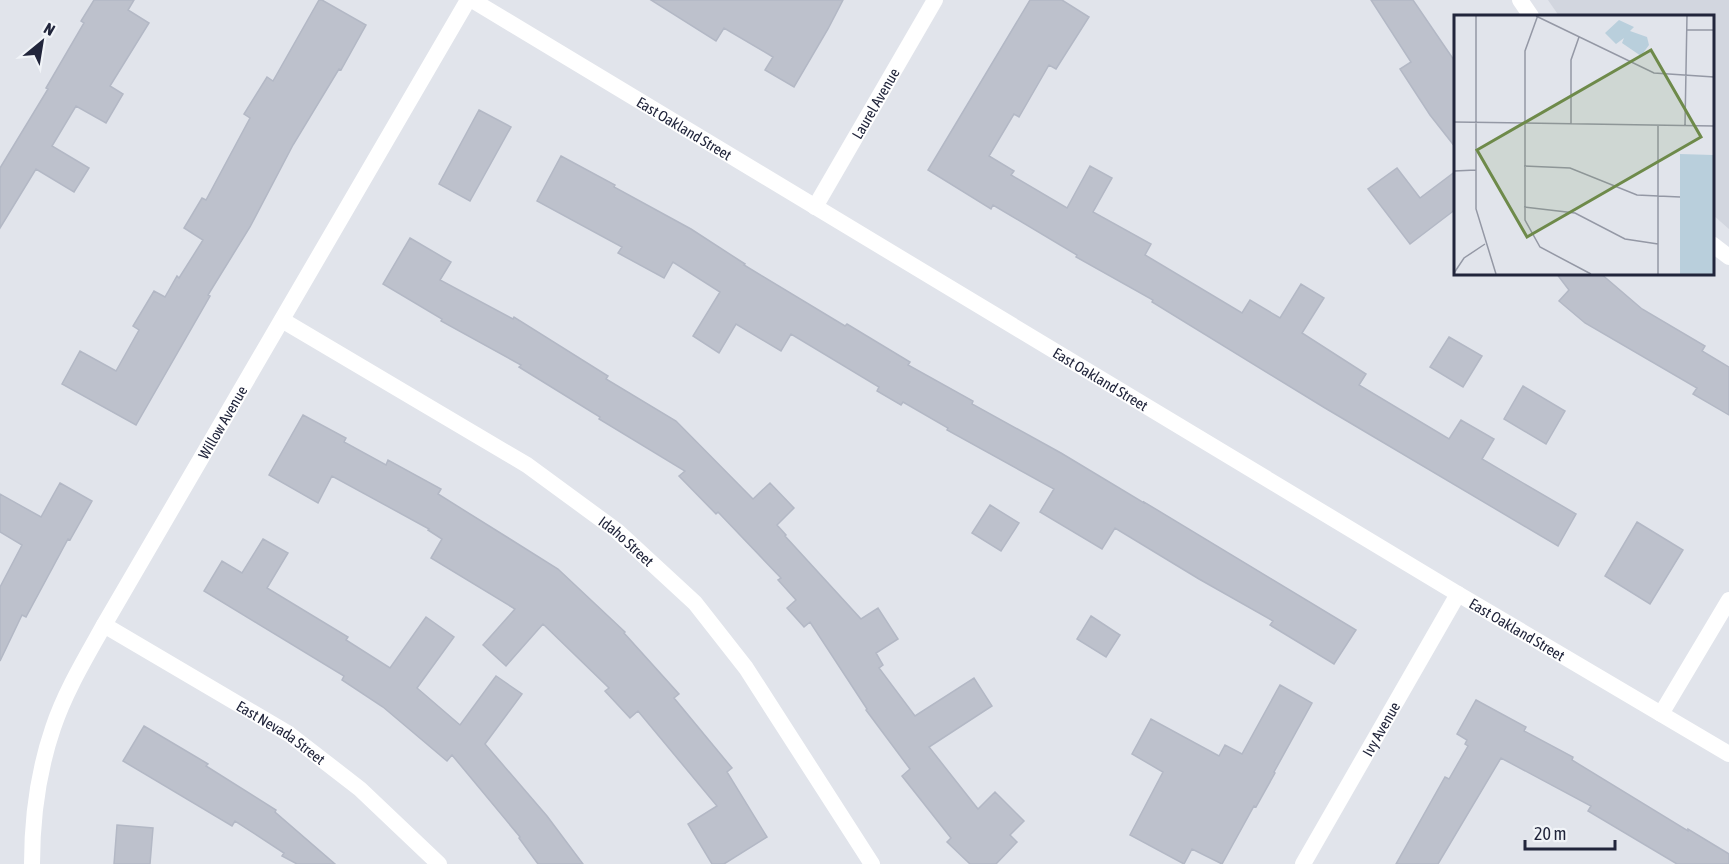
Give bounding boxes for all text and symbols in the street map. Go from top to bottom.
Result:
north arrow [12,12,72,72]
inset map [1454,15,1714,274]
text: N [41,19,58,39]
street label: Laurel Avenue [848,65,902,142]
street label: East Oakland Street [634,93,735,163]
street label: East Oakland Street [1050,344,1151,414]
street label: Willow Avenue [194,382,250,462]
street label: Idaho Street [596,512,658,569]
street label: East Oakland Street [1467,594,1568,664]
street label: East Nevada Street [234,697,329,767]
street label: Ivy Avenue [1358,698,1403,759]
scale bar [1525,813,1615,851]
text: 20 m [1534,823,1566,844]

